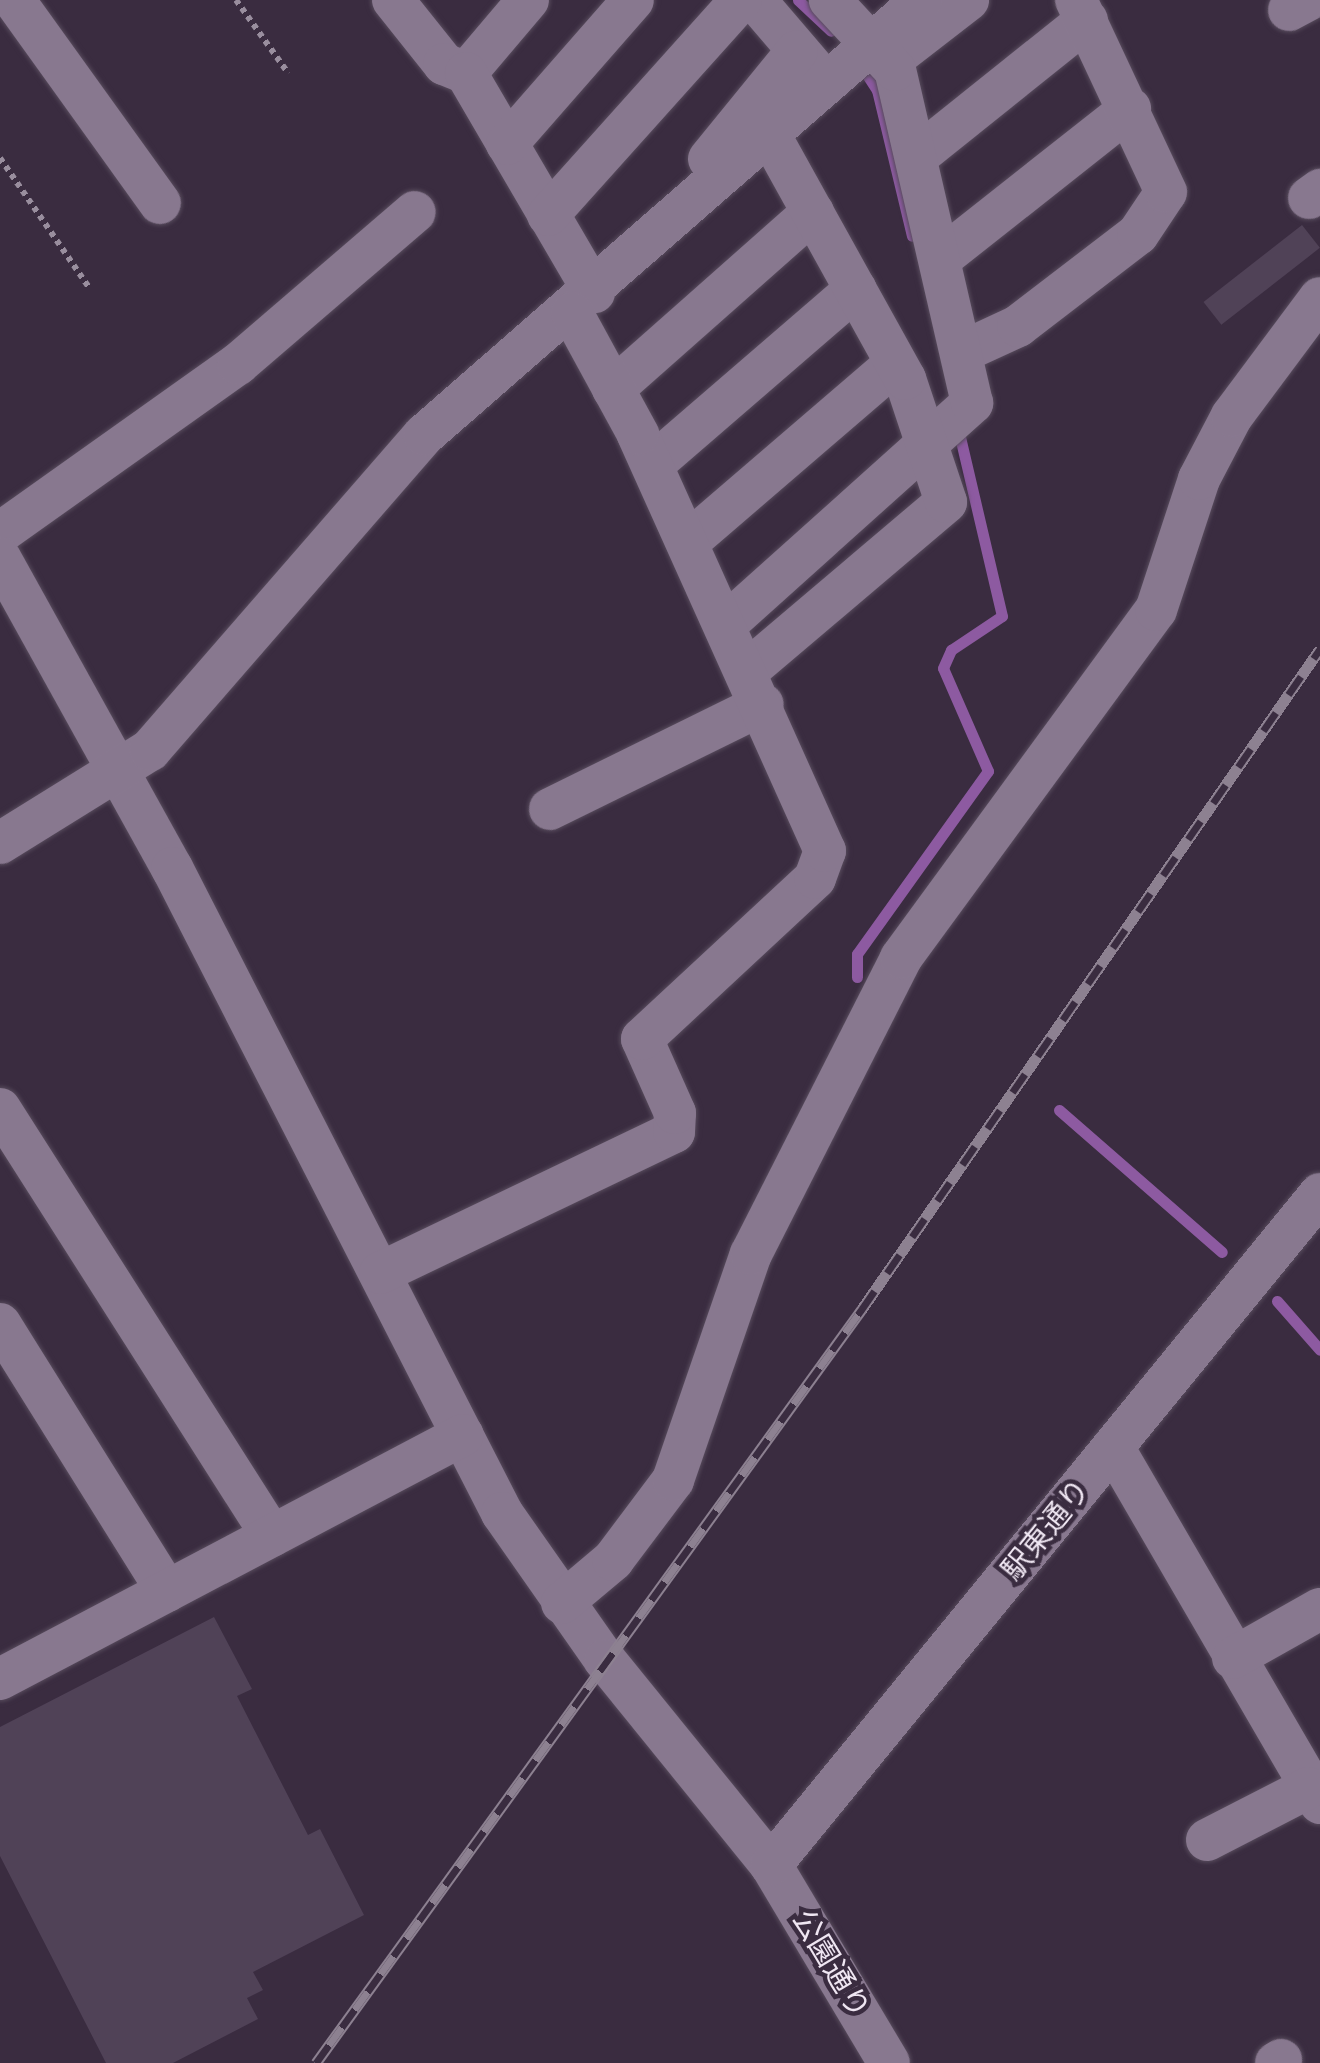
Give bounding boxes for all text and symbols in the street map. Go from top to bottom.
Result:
street label: 駅東通り [994,1472,1098,1588]
street label: 公園通り [785,1903,877,2025]

